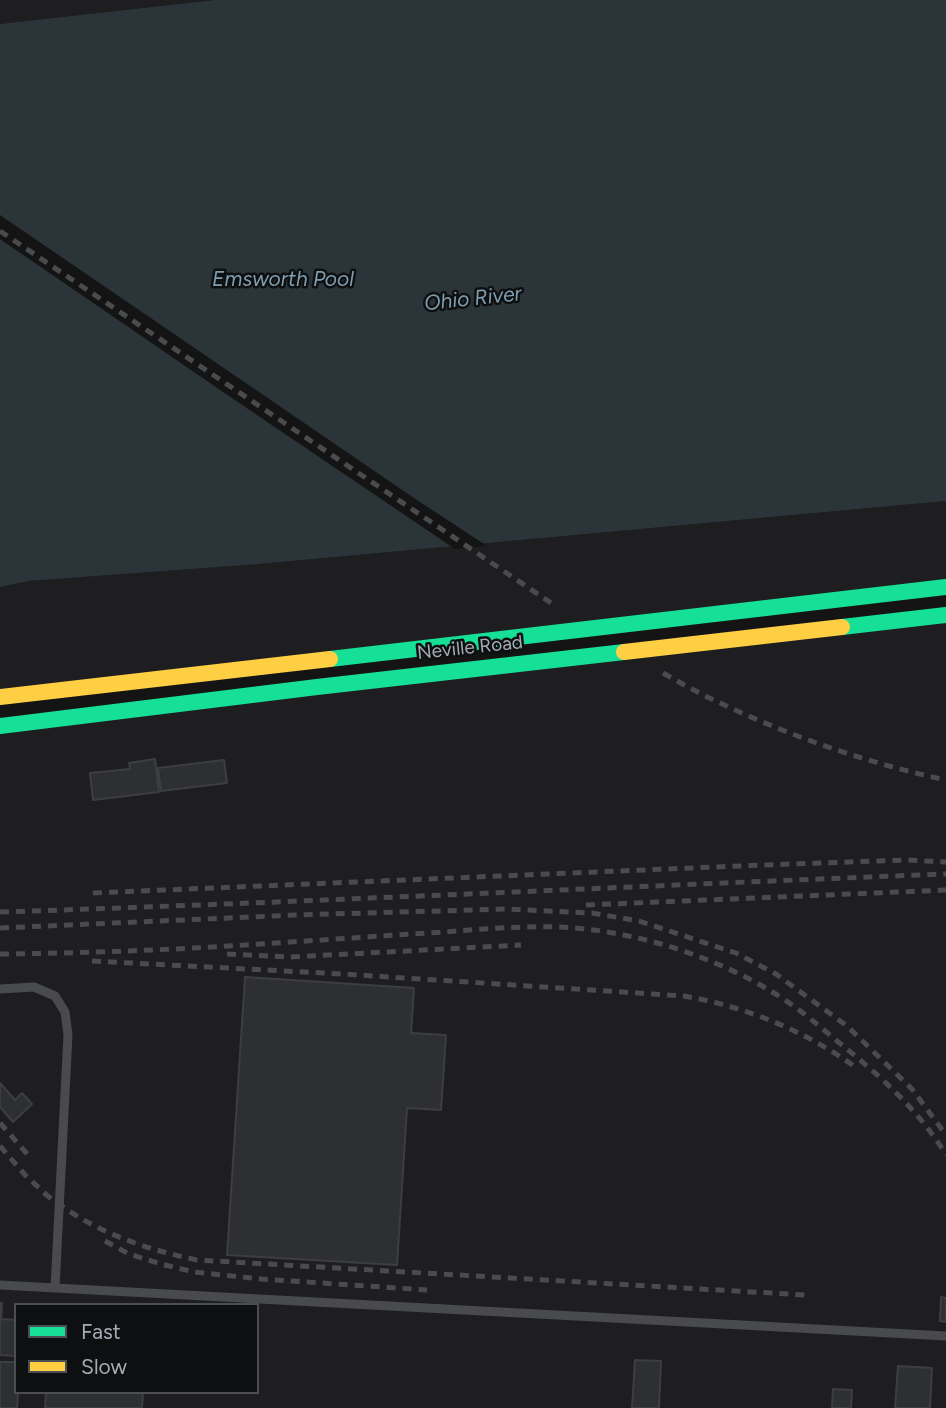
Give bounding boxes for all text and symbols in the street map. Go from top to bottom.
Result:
water label: Emsworth Pool [212,267,354,293]
water label: Ohio River [423,281,523,317]
street label: Neville Road [416,631,524,665]
legend [14,1303,259,1394]
text: Fast [81,1319,121,1344]
text: Slow [81,1354,127,1379]

